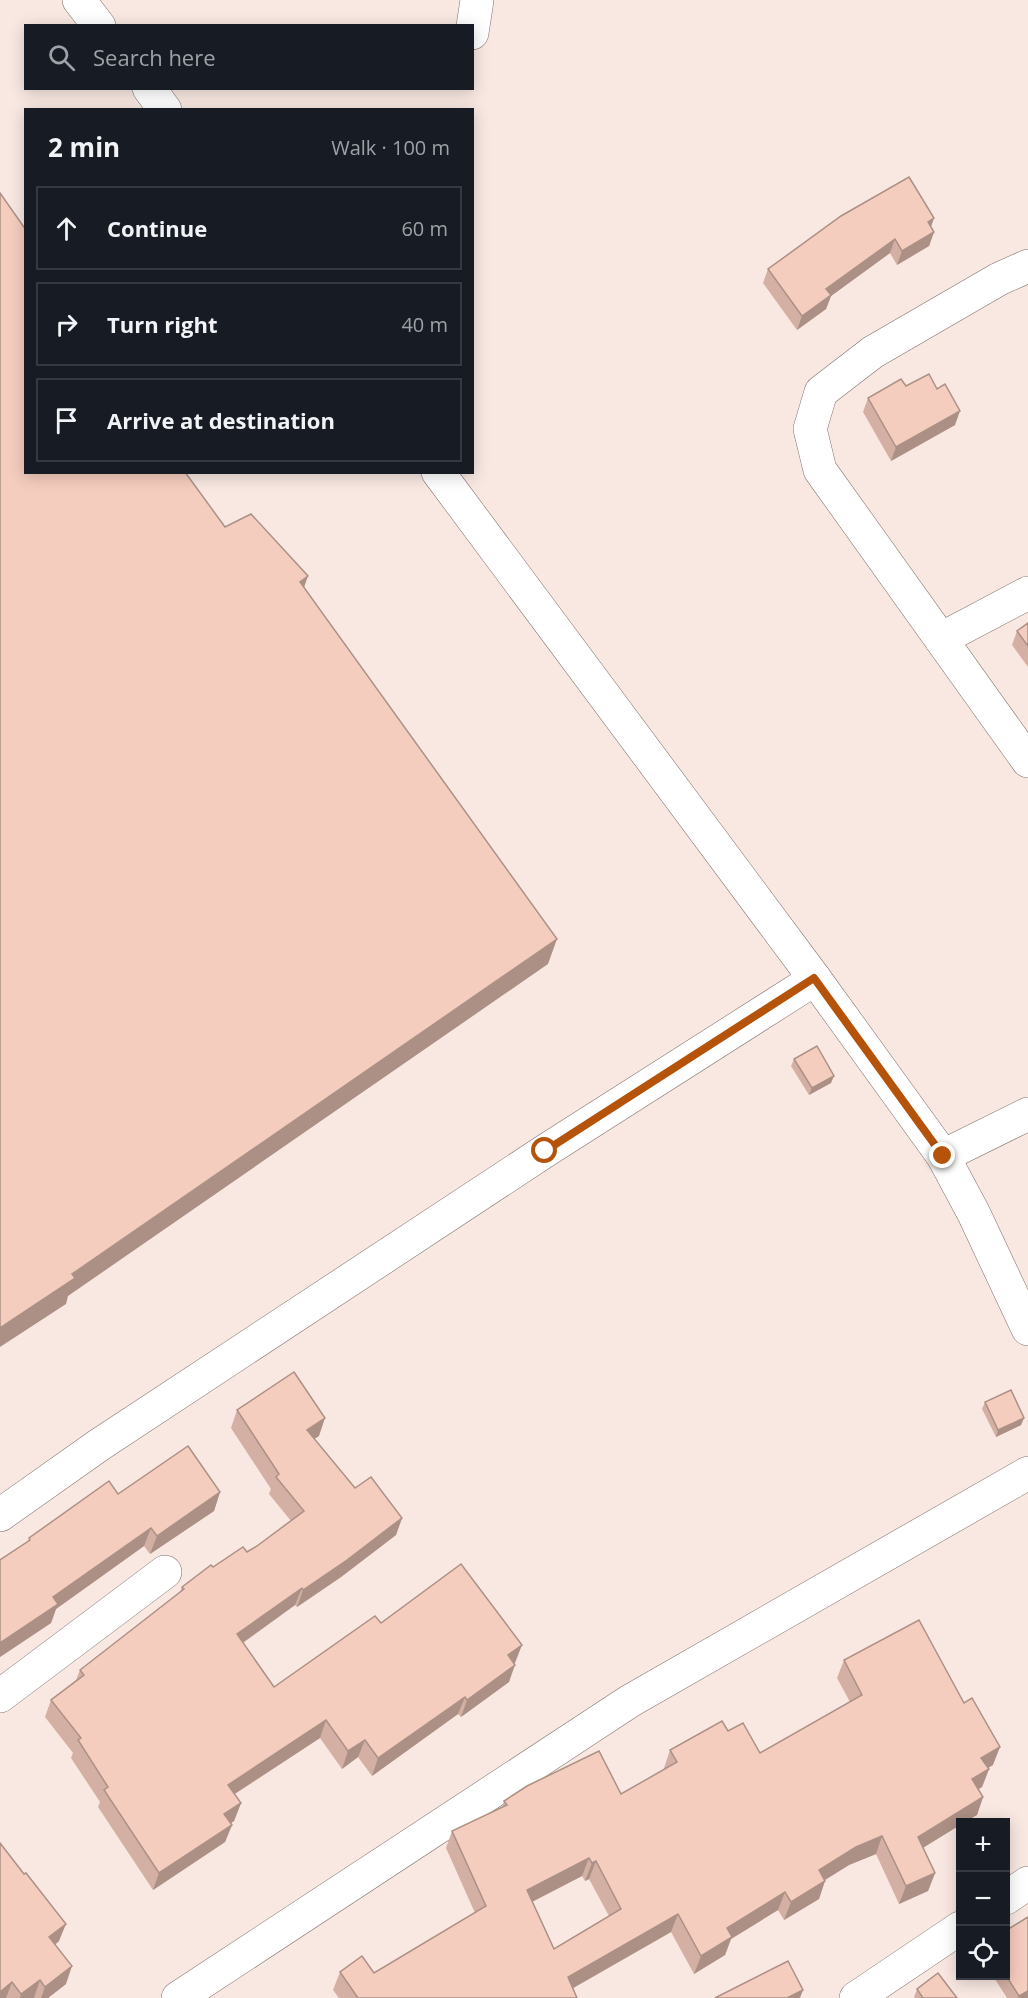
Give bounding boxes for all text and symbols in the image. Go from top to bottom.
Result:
search box [24,24,474,90]
icon: search [45,41,78,74]
text: Search here [93,42,216,72]
text: 2 min [48,129,120,165]
text: Walk · 100 m [331,134,450,161]
icon: ahead [50,212,83,245]
text: Continue [107,213,207,243]
text: 60 m [401,215,448,242]
icon: right [50,308,83,341]
text: Turn right [107,309,218,339]
text: 40 m [401,311,448,338]
icon: arrive [50,404,83,437]
text: Arrive at destination [107,405,335,435]
route start [531,1137,557,1163]
route end [929,1142,955,1168]
map controls [956,1818,1010,1980]
button: + [956,1818,1010,1872]
button: − [956,1872,1010,1926]
button: locate [956,1926,1010,1980]

